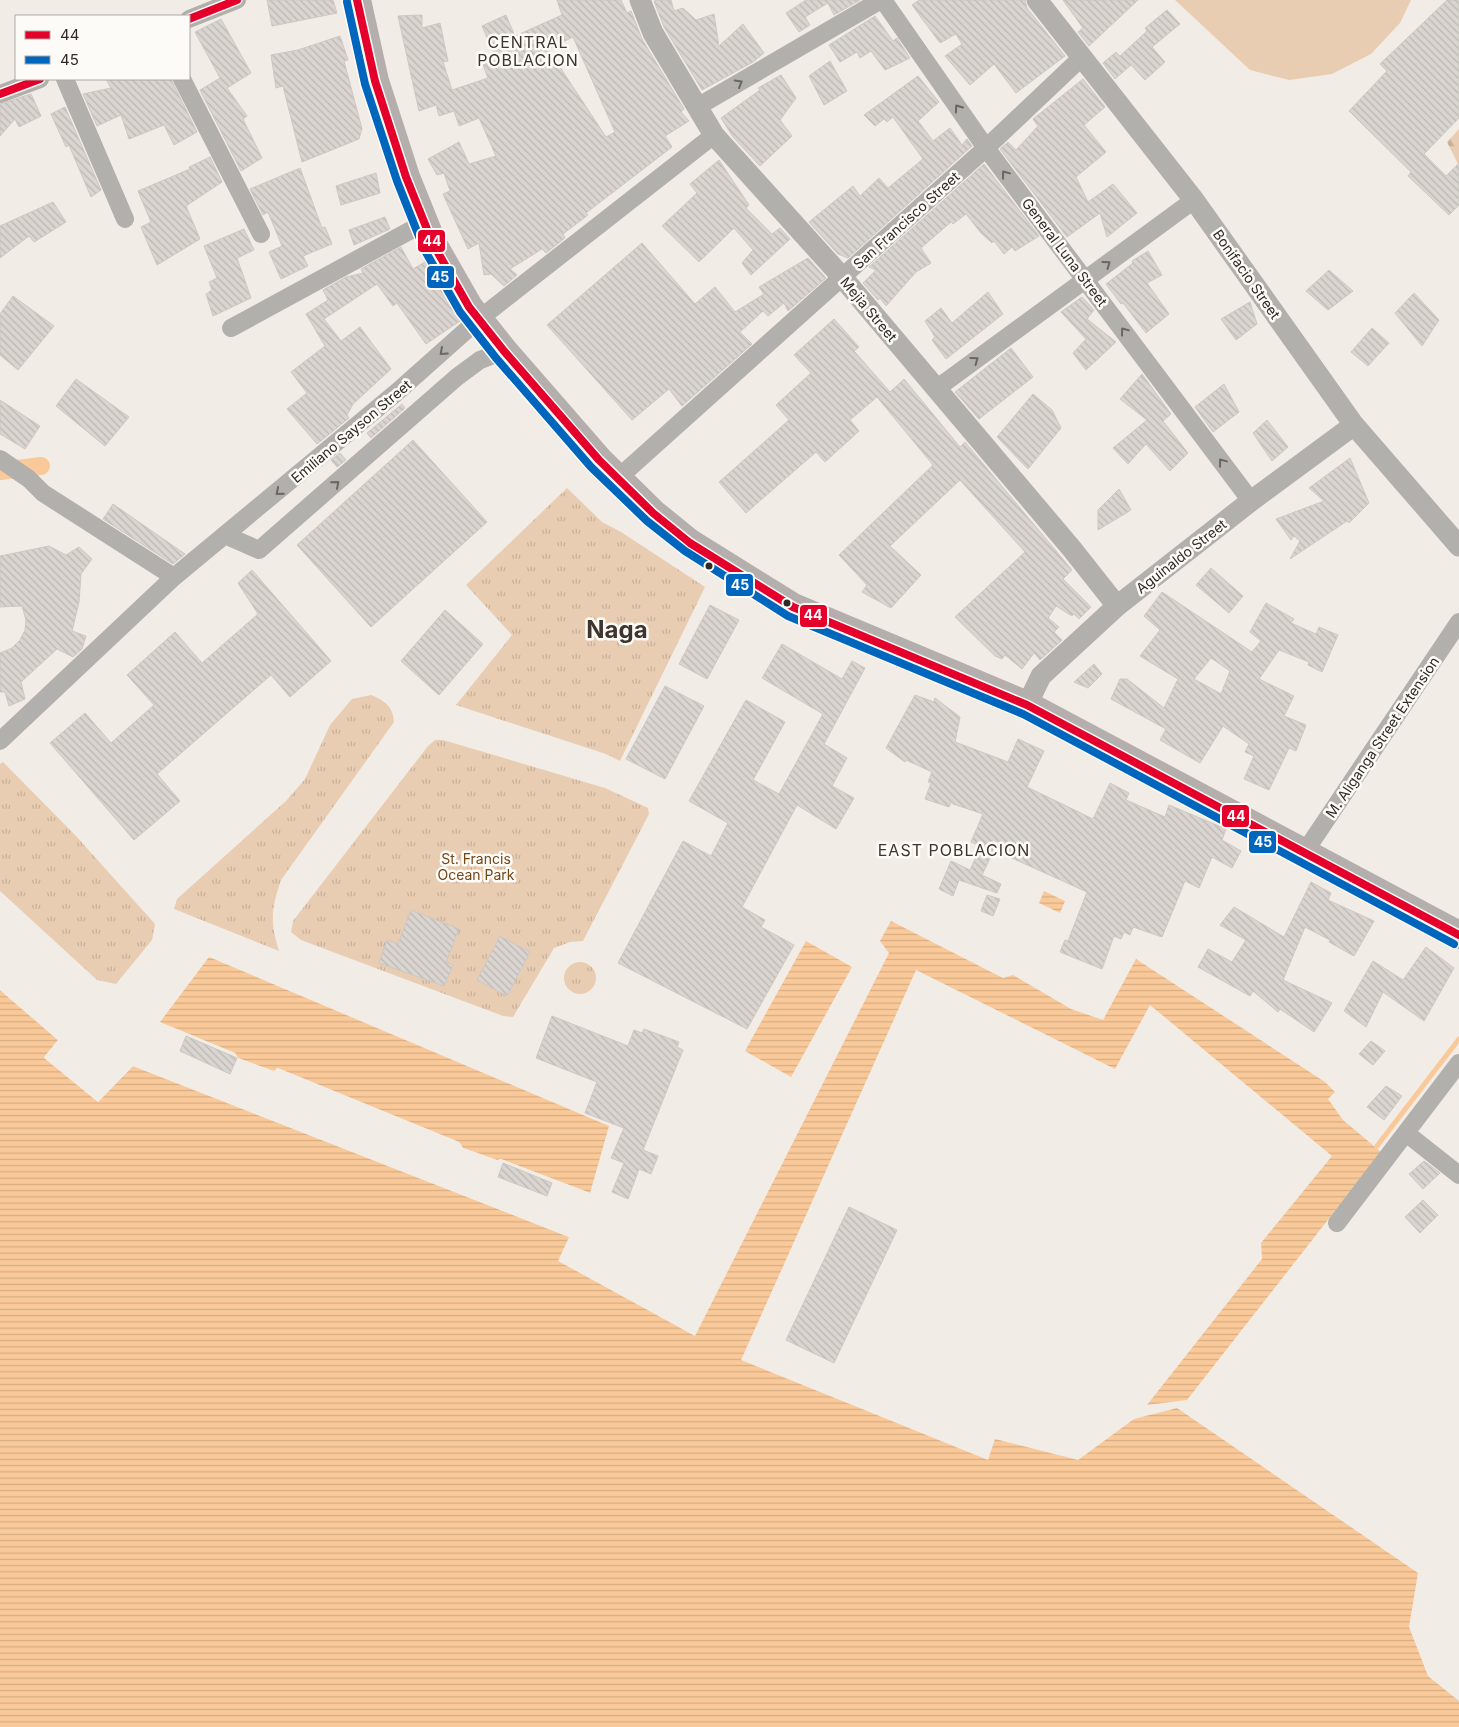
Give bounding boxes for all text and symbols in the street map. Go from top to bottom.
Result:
legend [15,15,190,80]
text: 44 [60,25,79,44]
district label: CENTRAL POBLACION [477,32,579,70]
text: 45 [60,50,79,69]
one-way arrow [734,79,743,89]
one-way arrow [955,104,964,114]
street label: San Francisco Street [849,168,963,272]
one-way arrow [1003,171,1011,180]
street label: General Luna Street [1019,194,1112,310]
street label: Bonifacio Street [1210,226,1284,322]
line badge: 44 [417,229,446,253]
text: 44 [423,232,441,249]
one-way arrow [1101,261,1110,270]
line badge: 45 [426,265,455,289]
text: 45 [431,268,449,285]
street label: Mejia Street [837,273,901,345]
one-way arrow [1122,328,1130,337]
one-way arrow [439,346,448,355]
one-way arrow [969,357,979,366]
street label: Emiliano Sayson Street [288,376,415,486]
one-way arrow [1218,458,1228,467]
one-way arrow [330,481,339,490]
one-way arrow [276,486,285,495]
street label: Aguinaldo Street [1132,515,1230,597]
unlabelled marker [704,561,714,571]
line badge: 45 [725,573,754,597]
text: 45 [731,576,749,593]
unlabelled marker [782,598,792,608]
line badge: 44 [799,604,828,628]
text: 44 [804,606,822,623]
district label: Naga [586,615,648,644]
street label: M. Aliganga Street Extension [1322,653,1442,821]
line badge: 44 [1221,804,1250,828]
text: 44 [1227,807,1245,824]
line badge: 45 [1248,830,1277,854]
text: 45 [1254,833,1272,850]
district label: EAST POBLACION [878,840,1030,860]
park label: St. Francis Ocean Park [437,850,515,883]

